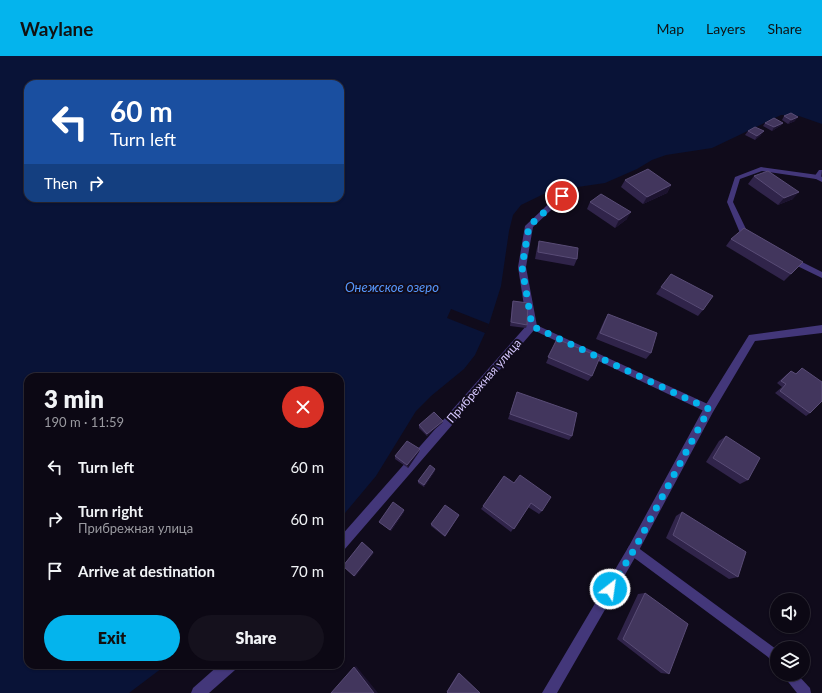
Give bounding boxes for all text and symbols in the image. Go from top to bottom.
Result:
text: Waylane [20,17,93,40]
text: Map [656,20,684,37]
text: Layers [706,20,746,37]
text: Share [768,20,802,37]
text: 60 m [110,94,173,128]
icon: left [44,96,96,148]
text: Turn left [110,128,176,150]
icon: right [85,172,107,194]
text: Then [44,174,77,192]
pin [545,179,579,213]
icon: arrive [551,185,573,207]
water label: Онежское озеро [345,279,439,295]
street label: Прибрежная улица [443,336,524,426]
text: 3 min [44,384,104,413]
button: close [282,386,324,428]
text: 190 m · 11:59 [44,414,124,430]
icon: left [44,456,66,478]
text: Turn left [78,458,134,476]
text: 60 m [290,458,324,476]
text: Turn right [78,502,143,520]
icon: right [44,508,66,530]
text: 60 m [290,510,324,528]
text: Прибрежная улица [78,520,193,536]
icon: arrive [44,560,66,582]
text: Arrive at destination [78,562,215,580]
text: 70 m [290,562,324,580]
position arrow [589,568,631,610]
map controls [770,593,810,681]
button: sound [770,593,810,633]
button: Exit [44,615,180,661]
button: Share [188,615,324,661]
button: layers [770,641,810,681]

